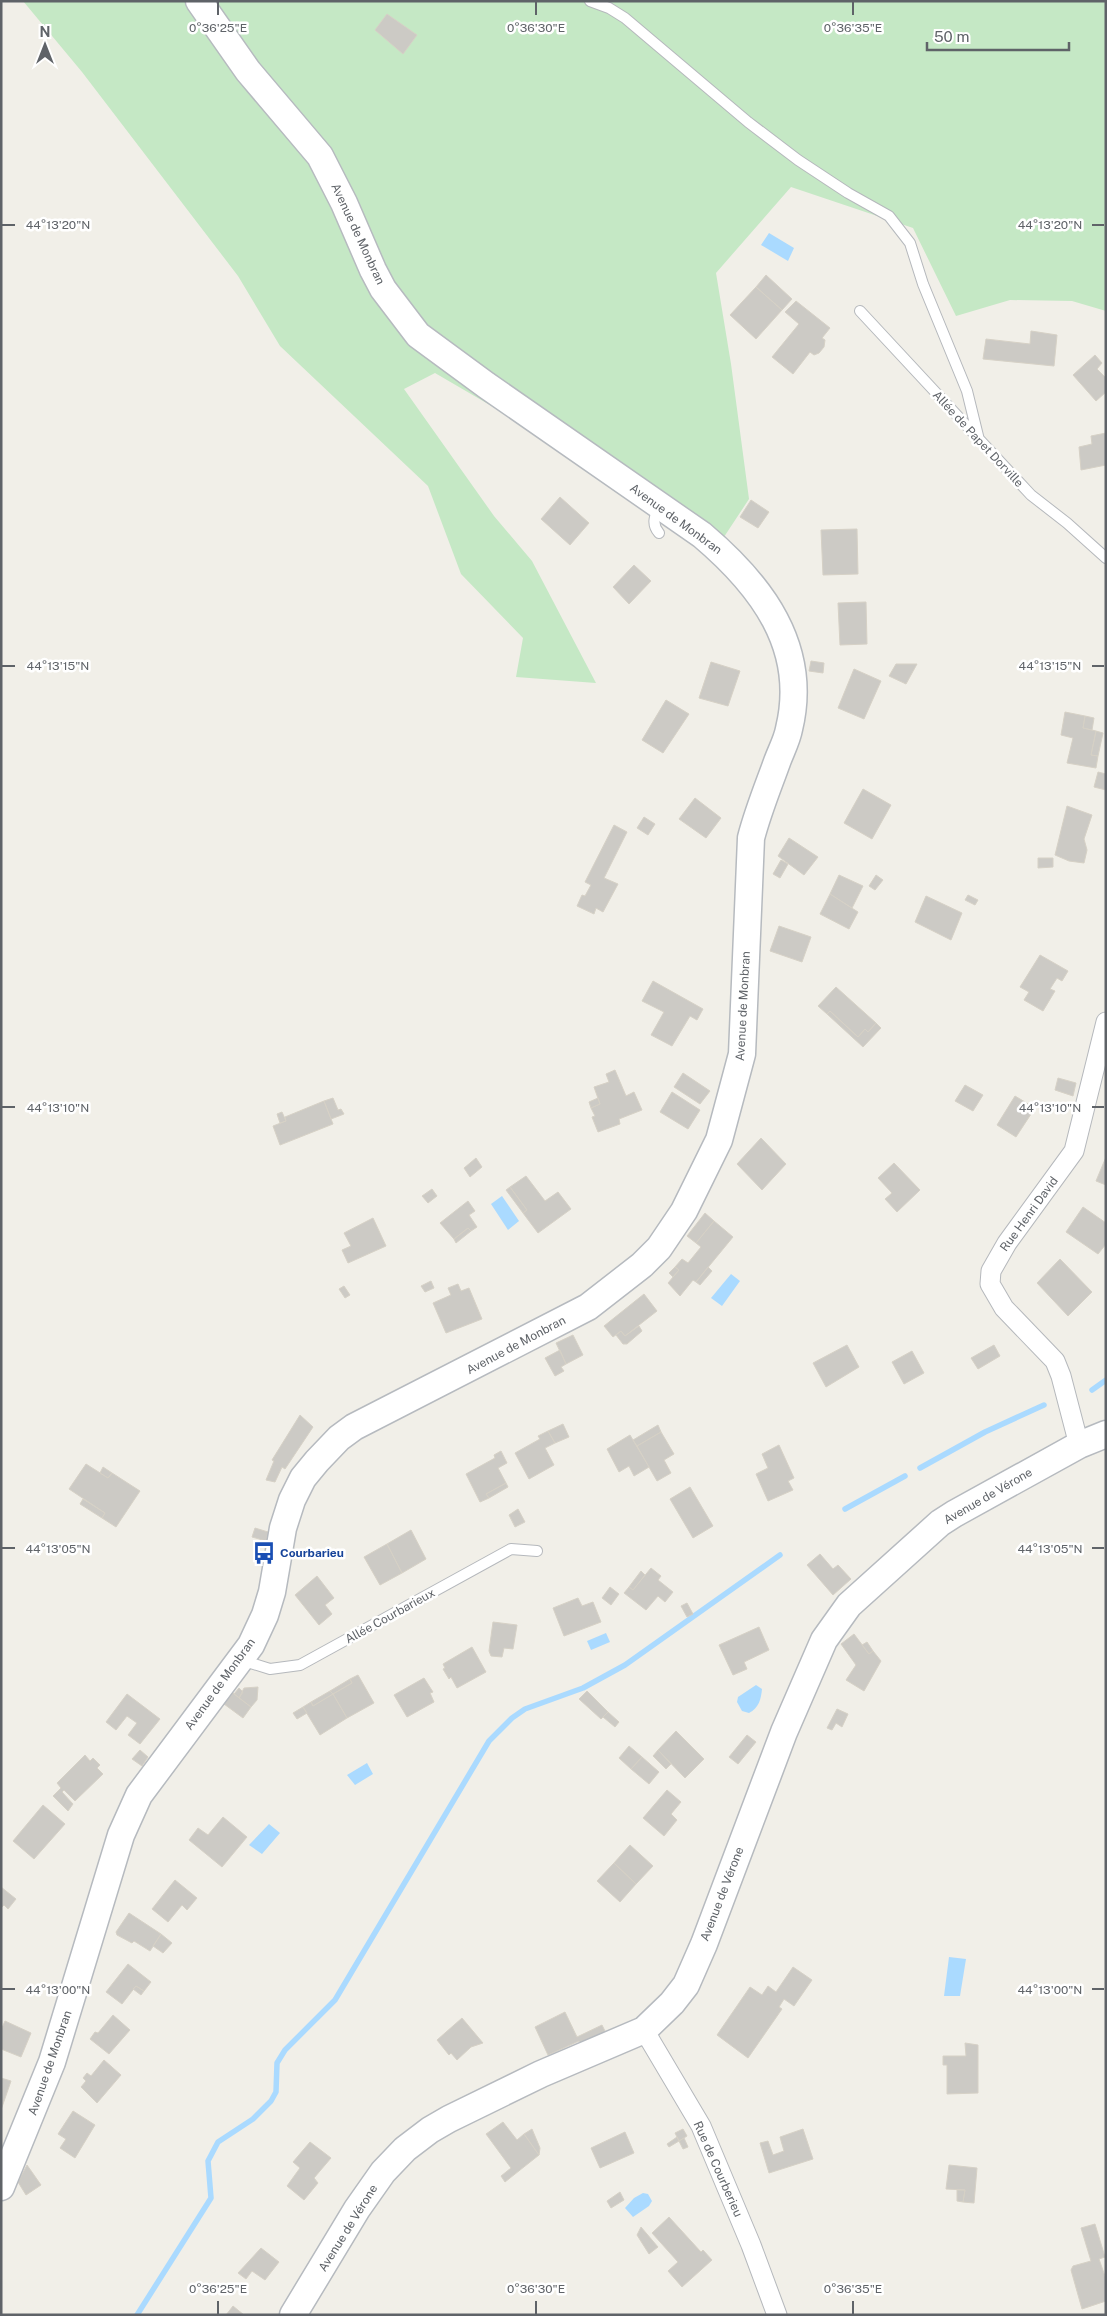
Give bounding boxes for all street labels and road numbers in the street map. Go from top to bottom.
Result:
street label: Avenue de Monbran [328,181,388,287]
street label: Allée de Papet Dorville [930,388,1026,490]
street label: Avenue de Monbran [627,481,725,557]
street label: Avenue de Monbran [733,951,753,1061]
street label: Rue Henri David [997,1174,1061,1254]
street label: Avenue de Monbran [464,1313,568,1377]
street label: Avenue de Vérone [941,1465,1035,1527]
street label: Allée Courbarieux [343,1585,437,1646]
street label: Avenue de Monbran [182,1635,258,1733]
street label: Avenue de Vérone [698,1845,746,1943]
street label: Avenue de Monbran [25,2009,75,2117]
street label: Rue de Courberieu [691,2119,745,2219]
street label: Avenue de Vérone [316,2182,380,2274]

